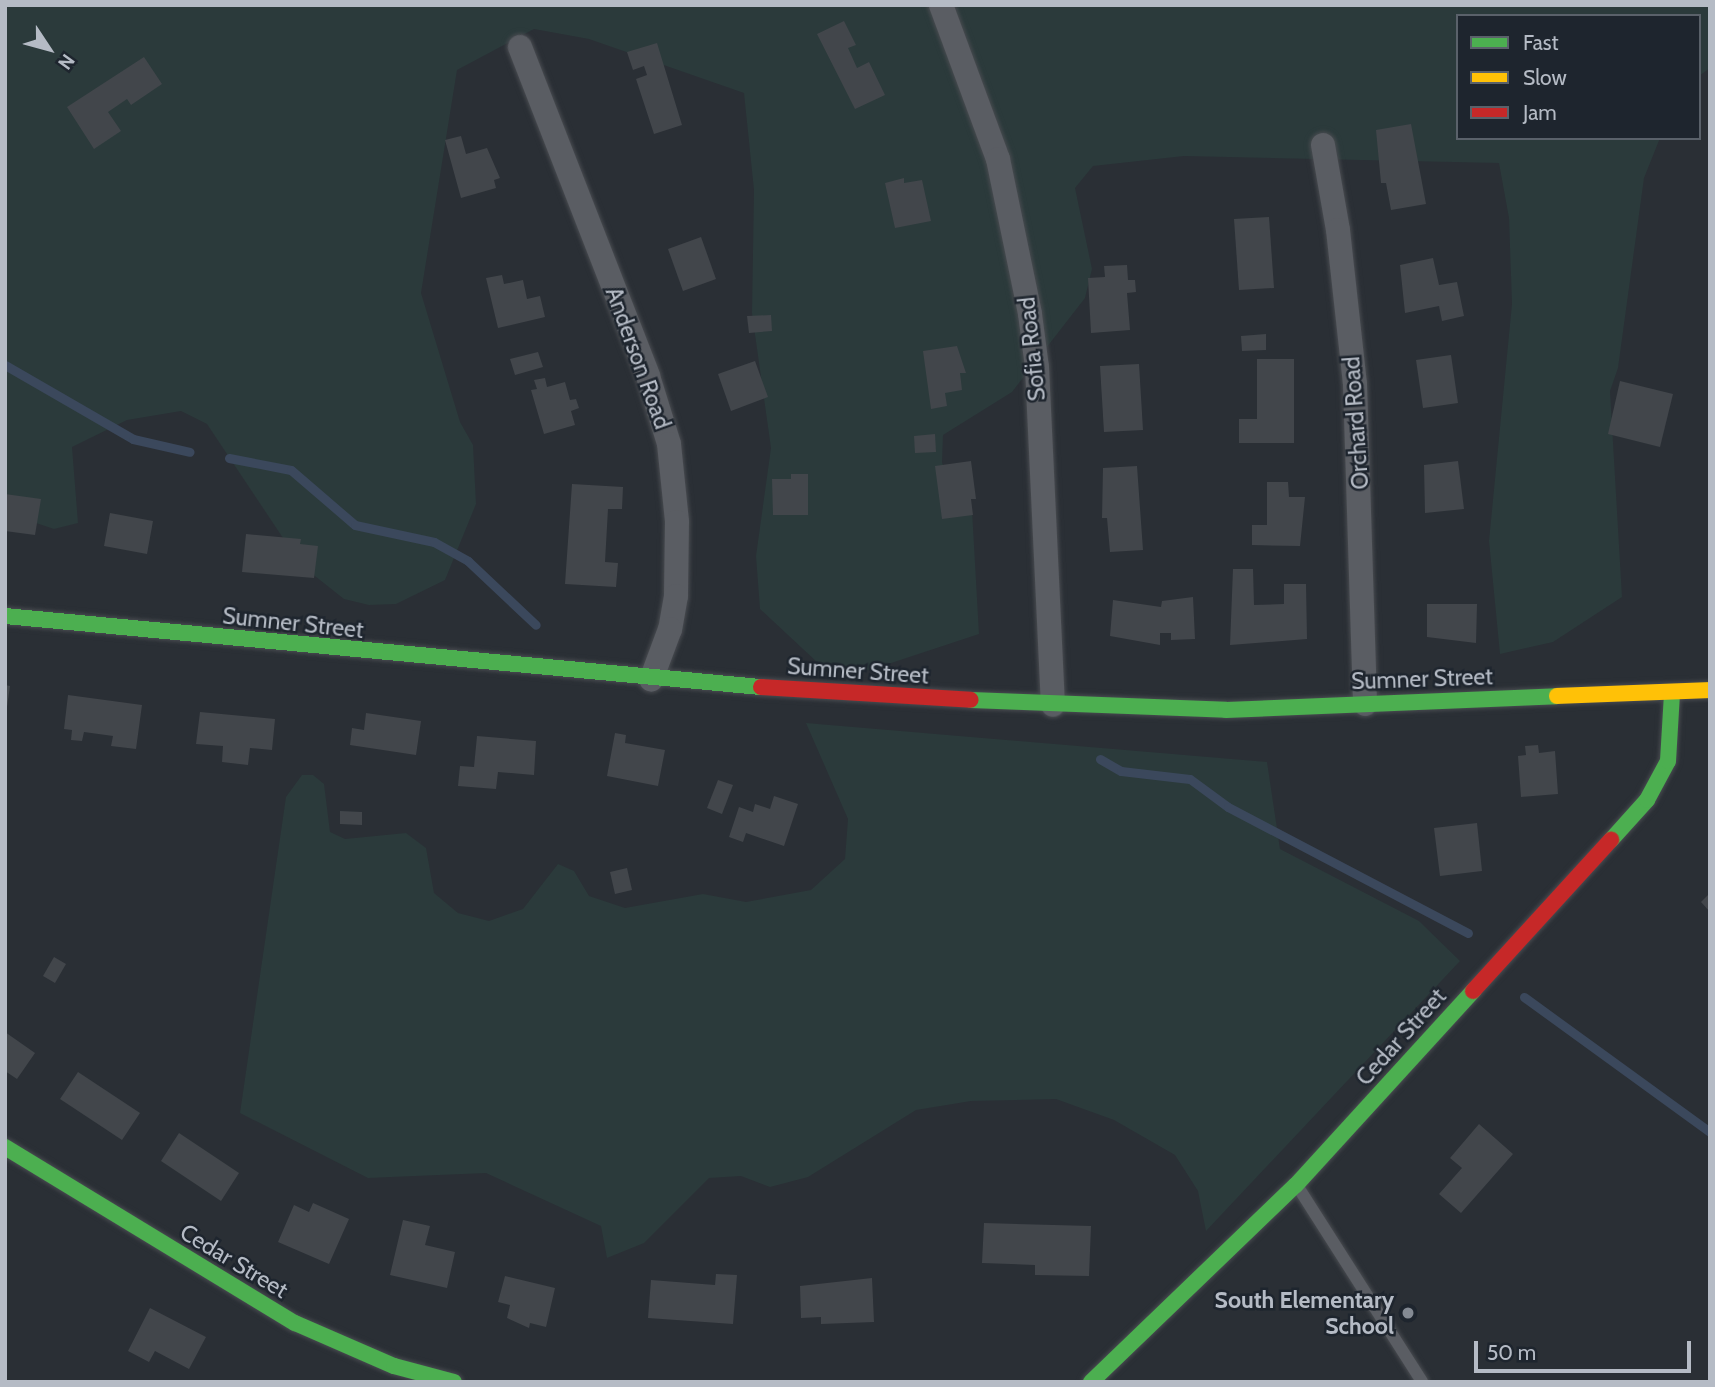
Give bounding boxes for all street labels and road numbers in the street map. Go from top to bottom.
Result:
street label: Anderson Road [600,283,676,433]
street label: Sofia Road [1013,296,1051,402]
street label: Orchard Road [1338,356,1374,490]
street label: Sumner Street [221,602,365,644]
street label: Sumner Street [786,652,930,690]
street label: Sumner Street [1351,663,1493,695]
street label: Cedar Street [1350,983,1452,1091]
street label: Cedar Street [175,1218,293,1304]

